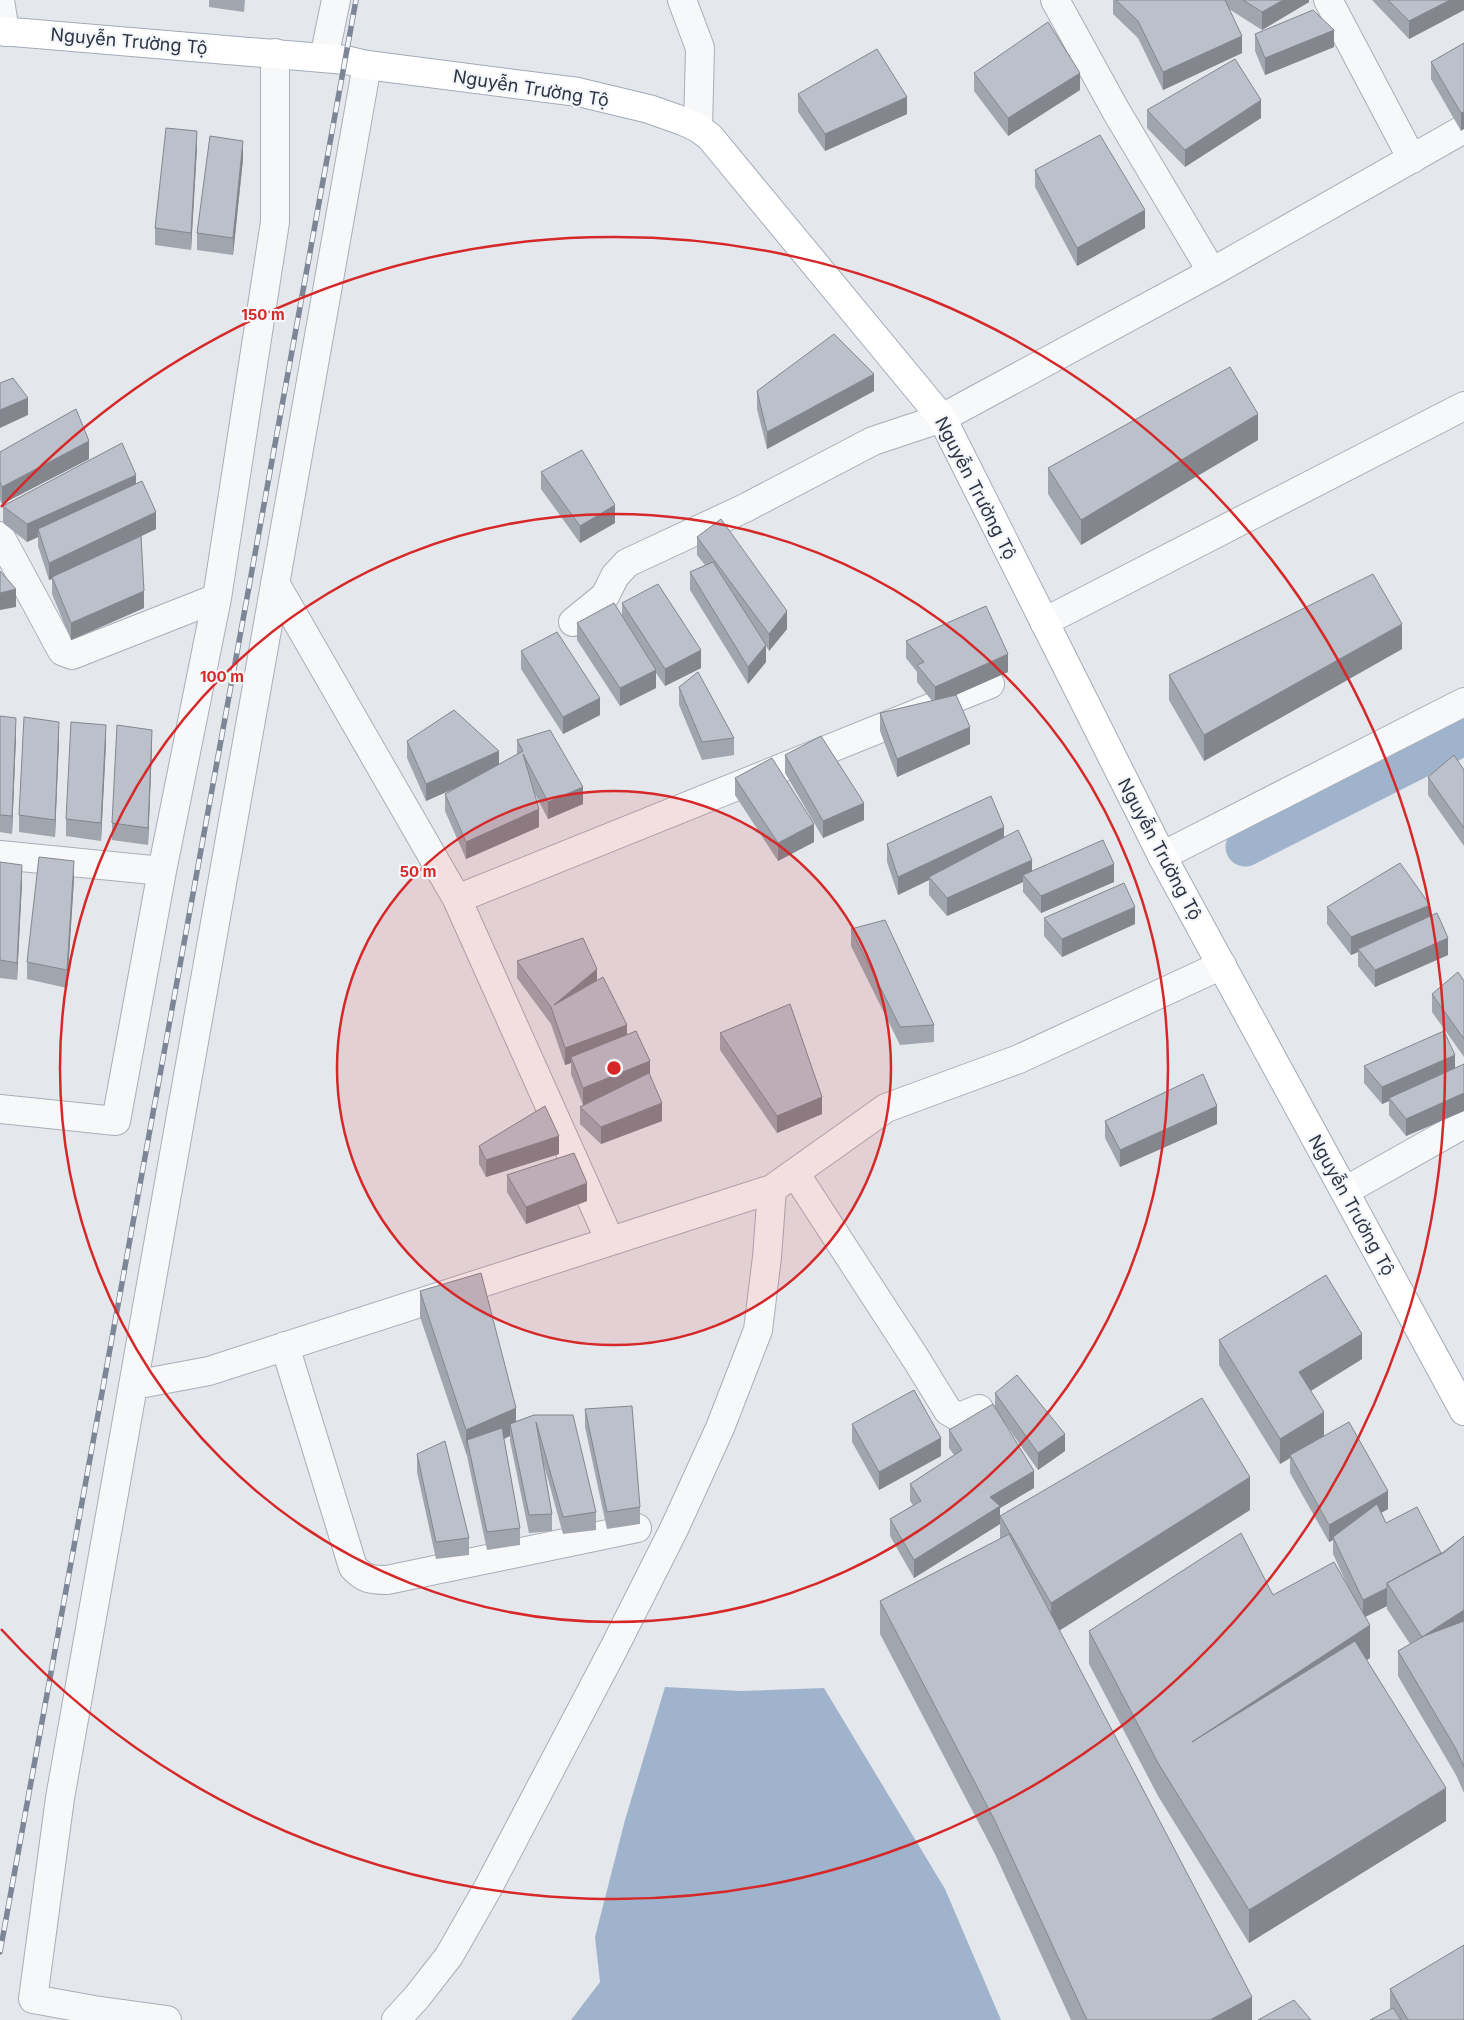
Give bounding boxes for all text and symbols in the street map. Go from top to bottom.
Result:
street label: Nguyễn Trường Tộ [50,24,208,58]
street label: Nguyễn Trường Tộ [452,65,610,111]
text: 150 m [241,305,285,324]
street label: Nguyễn Trường Tộ [931,413,1021,563]
text: 100 m [200,667,244,686]
street label: Nguyễn Trường Tộ [1114,774,1206,924]
text: 50 m [400,862,436,881]
centre of rings [605,1059,623,1077]
street label: Nguyễn Trường Tộ [1305,1131,1399,1279]

